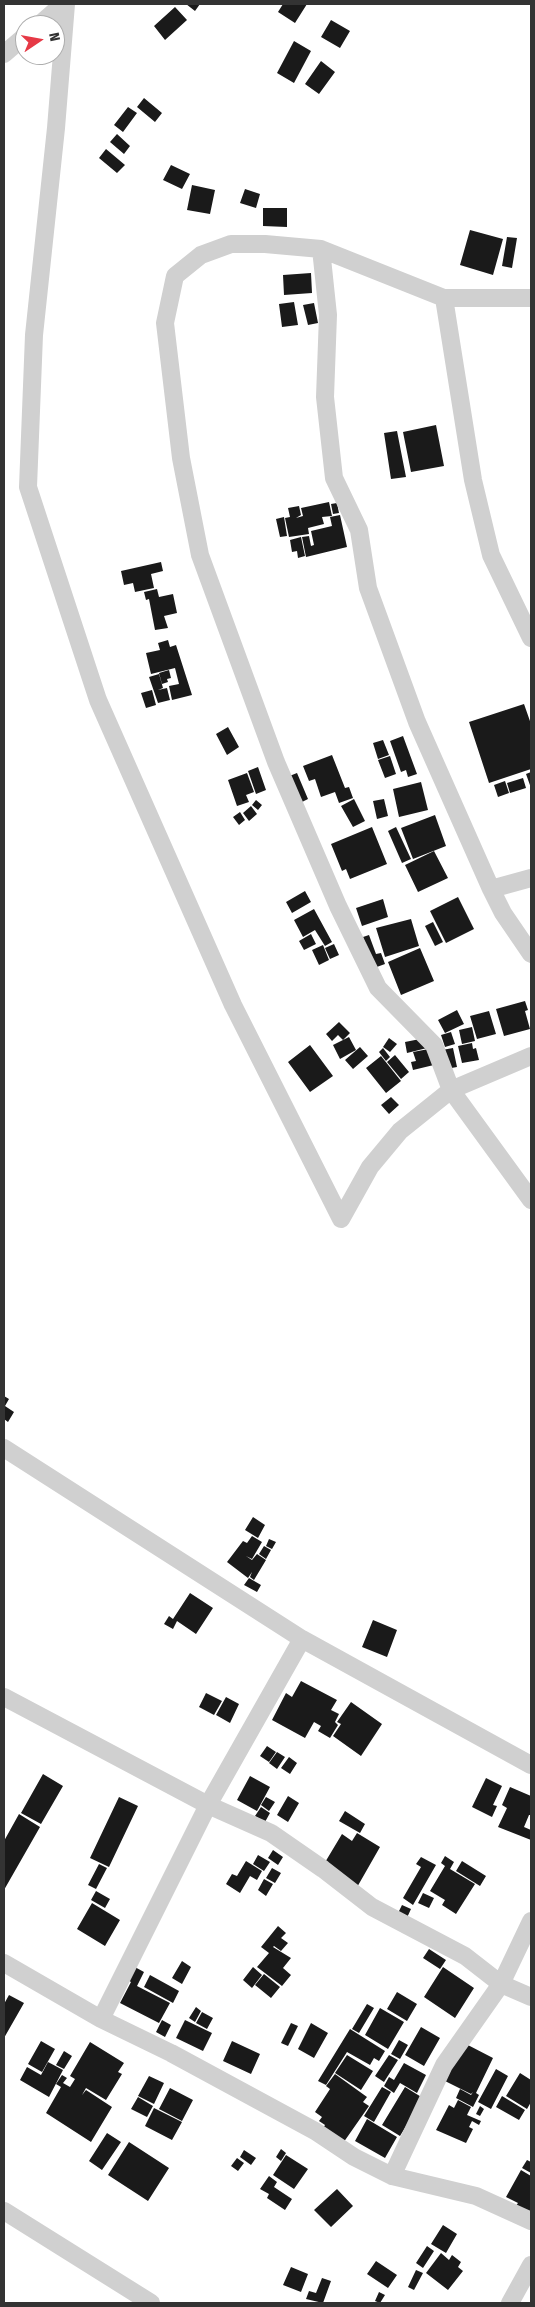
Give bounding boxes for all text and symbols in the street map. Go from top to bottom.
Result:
north arrow [15,15,65,65]
text: N [45,31,63,43]

